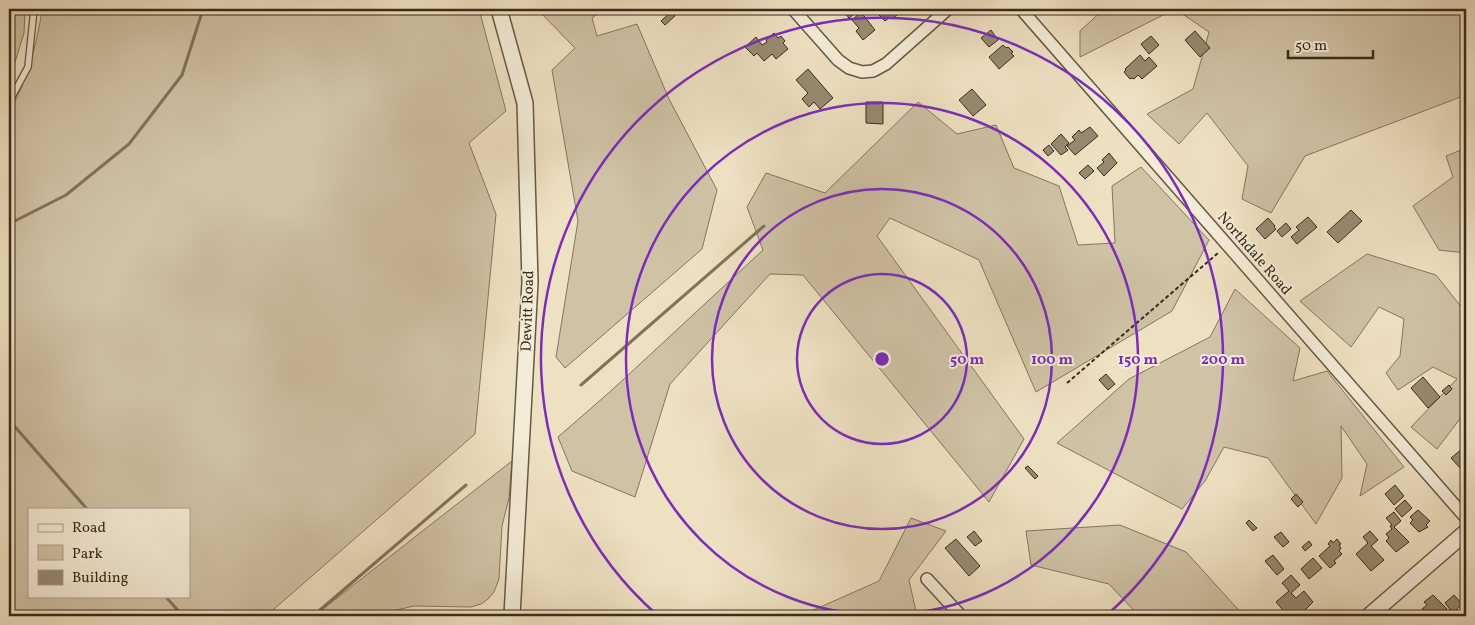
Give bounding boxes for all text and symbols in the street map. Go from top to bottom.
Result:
scale bar [1288,28,1372,60]
text: 50 m [1295,36,1327,57]
street label: Northdale Road [1212,208,1296,300]
street label: Dewitt Road [517,270,540,352]
centre of rings [873,350,891,368]
text: 50 m [950,350,984,371]
text: 100 m [1031,350,1074,371]
text: 150 m [1118,350,1158,371]
text: 200 m [1201,350,1245,371]
legend [28,508,190,598]
text: Road [72,518,106,539]
text: Park [72,544,103,565]
text: Building [72,568,129,589]

